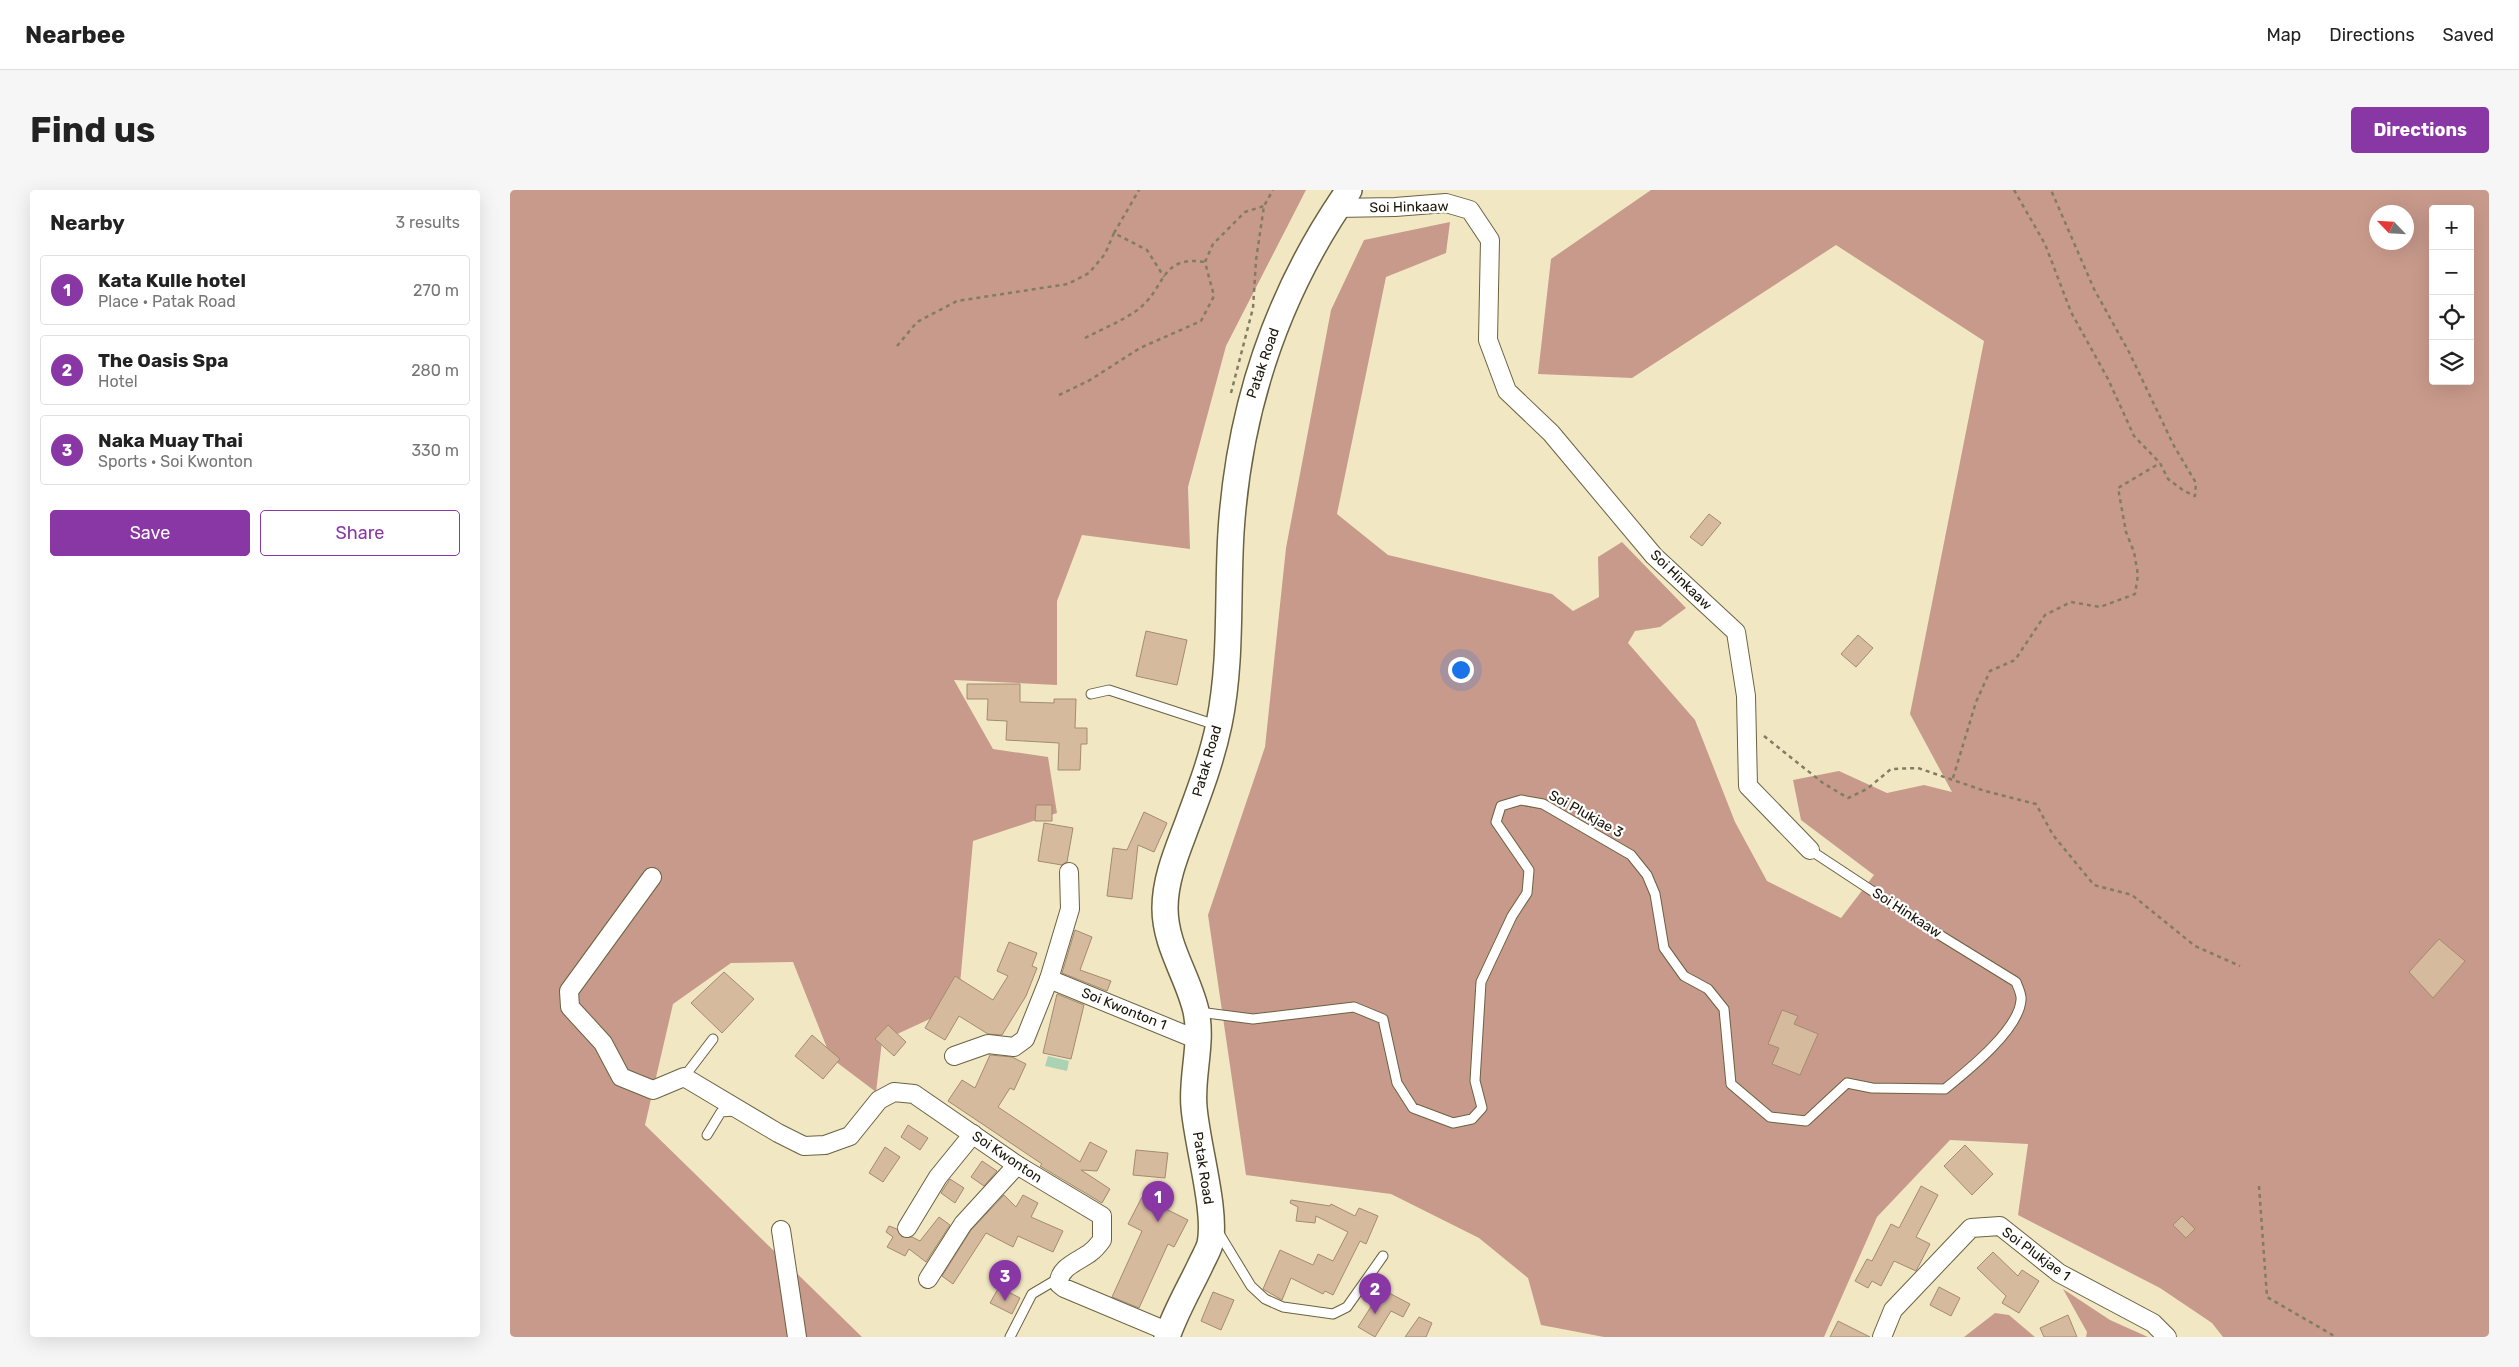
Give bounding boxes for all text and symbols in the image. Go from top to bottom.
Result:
text: Nearbee [25,21,125,49]
text: Map [2266,24,2301,46]
text: Directions [2329,24,2415,46]
text: Saved [2443,24,2494,46]
button: Directions [2351,107,2489,153]
text: Find us [30,109,155,151]
street label: Soi Hinkaaw [1369,198,1449,216]
north arrow [2369,205,2414,250]
map controls [2429,205,2474,385]
button: + [2429,205,2474,250]
text: Nearby [50,210,125,235]
text: 3 results [395,213,460,232]
button: − [2429,250,2474,295]
text: Kata Kulle hotel [98,269,246,292]
text: 1 [63,281,71,300]
text: 270 m [413,281,459,300]
text: Place · Patak Road [98,292,236,311]
button: locate [2429,295,2474,340]
street label: Patak Road [1243,326,1283,400]
button: layers [2429,340,2474,385]
text: The Oasis Spa [98,349,228,372]
text: 2 [62,361,72,380]
text: 280 m [411,361,459,380]
text: Hotel [98,372,138,391]
text: Naka Muay Thai [98,429,243,452]
text: 3 [62,441,72,460]
text: 330 m [411,441,459,460]
text: Sports · Soi Kwonton [98,452,253,471]
button: Save [50,510,250,556]
button: Share [260,510,460,556]
street label: Soi Hinkaaw [1647,546,1715,614]
your location [1448,657,1474,683]
street label: Patak Road [1189,723,1225,799]
street label: Soi Plukjae 3 [1546,787,1626,841]
street label: Soi Hinkaaw [1869,884,1945,942]
street label: Soi Kwonton 1 [1079,984,1169,1034]
street label: Soi Kwonton [969,1127,1045,1187]
street label: Patak Road [1189,1130,1217,1206]
pin: 1 [1142,1181,1174,1222]
street label: Soi Plukjae 1 [1999,1224,2073,1284]
pin: 3 [989,1260,1021,1301]
pin: 2 [1359,1273,1391,1314]

